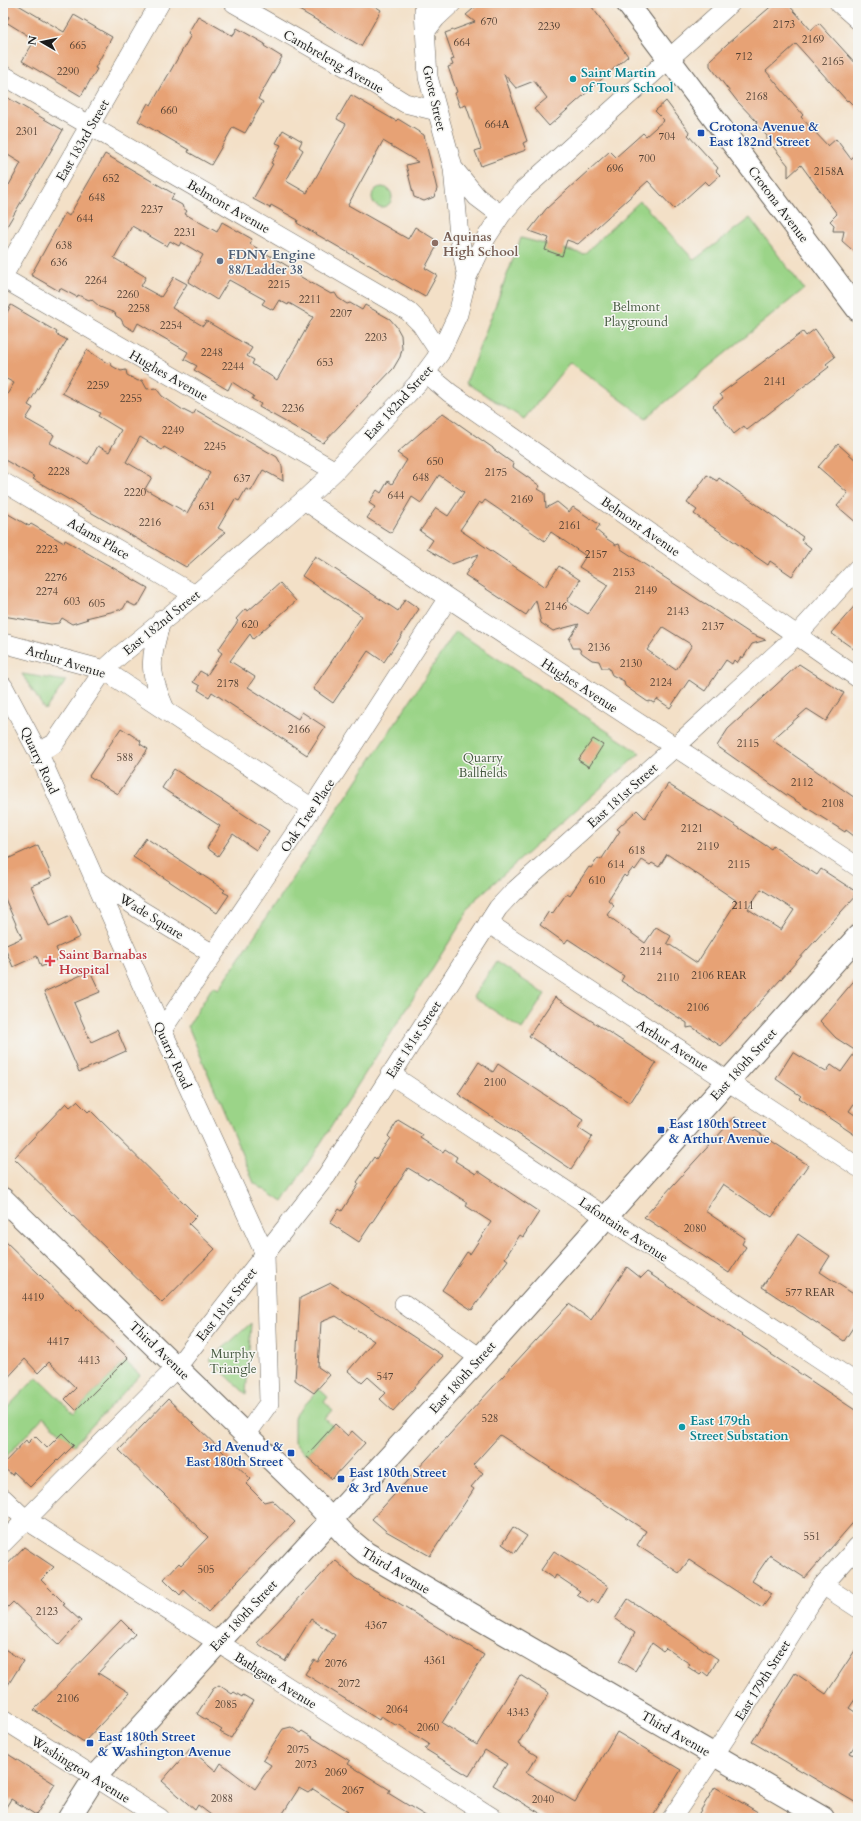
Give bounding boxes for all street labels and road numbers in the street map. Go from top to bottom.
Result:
street label: Cambreleng Avenue [280,26,387,98]
street label: Grote Street [418,64,450,133]
street label: East 183rd Street [52,96,114,185]
street label: Crotona Avenue [743,163,813,247]
street label: Belmont Avenue [184,176,273,238]
street label: Hughes Avenue [126,346,211,406]
street label: East 182nd Street [360,361,437,444]
street label: Belmont Avenue [597,493,684,561]
street label: Adams Place [64,514,133,564]
street label: East 182nd Street [119,586,204,660]
street label: Arthur Avenue [24,641,108,683]
street label: Hughes Avenue [538,654,621,717]
street label: Quarry Road [16,724,63,797]
street label: East 181st Street [584,759,662,832]
street label: Oak Tree Place [277,775,339,856]
street label: Wade Square [115,889,187,944]
street label: East 181st Street [382,997,446,1082]
street label: Arthur Avenue [633,1016,712,1076]
street label: Quarry Road [149,1019,196,1092]
street label: East 180th Street [706,1025,781,1105]
street label: Lafontaine Avenue [575,1193,672,1266]
street label: East 181st Street [192,1264,261,1345]
street label: Third Avenue [125,1317,194,1384]
street label: East 180th Street [425,1338,500,1418]
street label: Third Avenue [358,1543,433,1599]
street label: East 180th Street [206,1576,282,1655]
street label: East 179th Street [731,1637,795,1724]
street label: Bathgate Avenue [231,1648,320,1714]
street label: Third Avenue [637,1707,714,1761]
street label: Washington Avenue [27,1731,134,1808]

